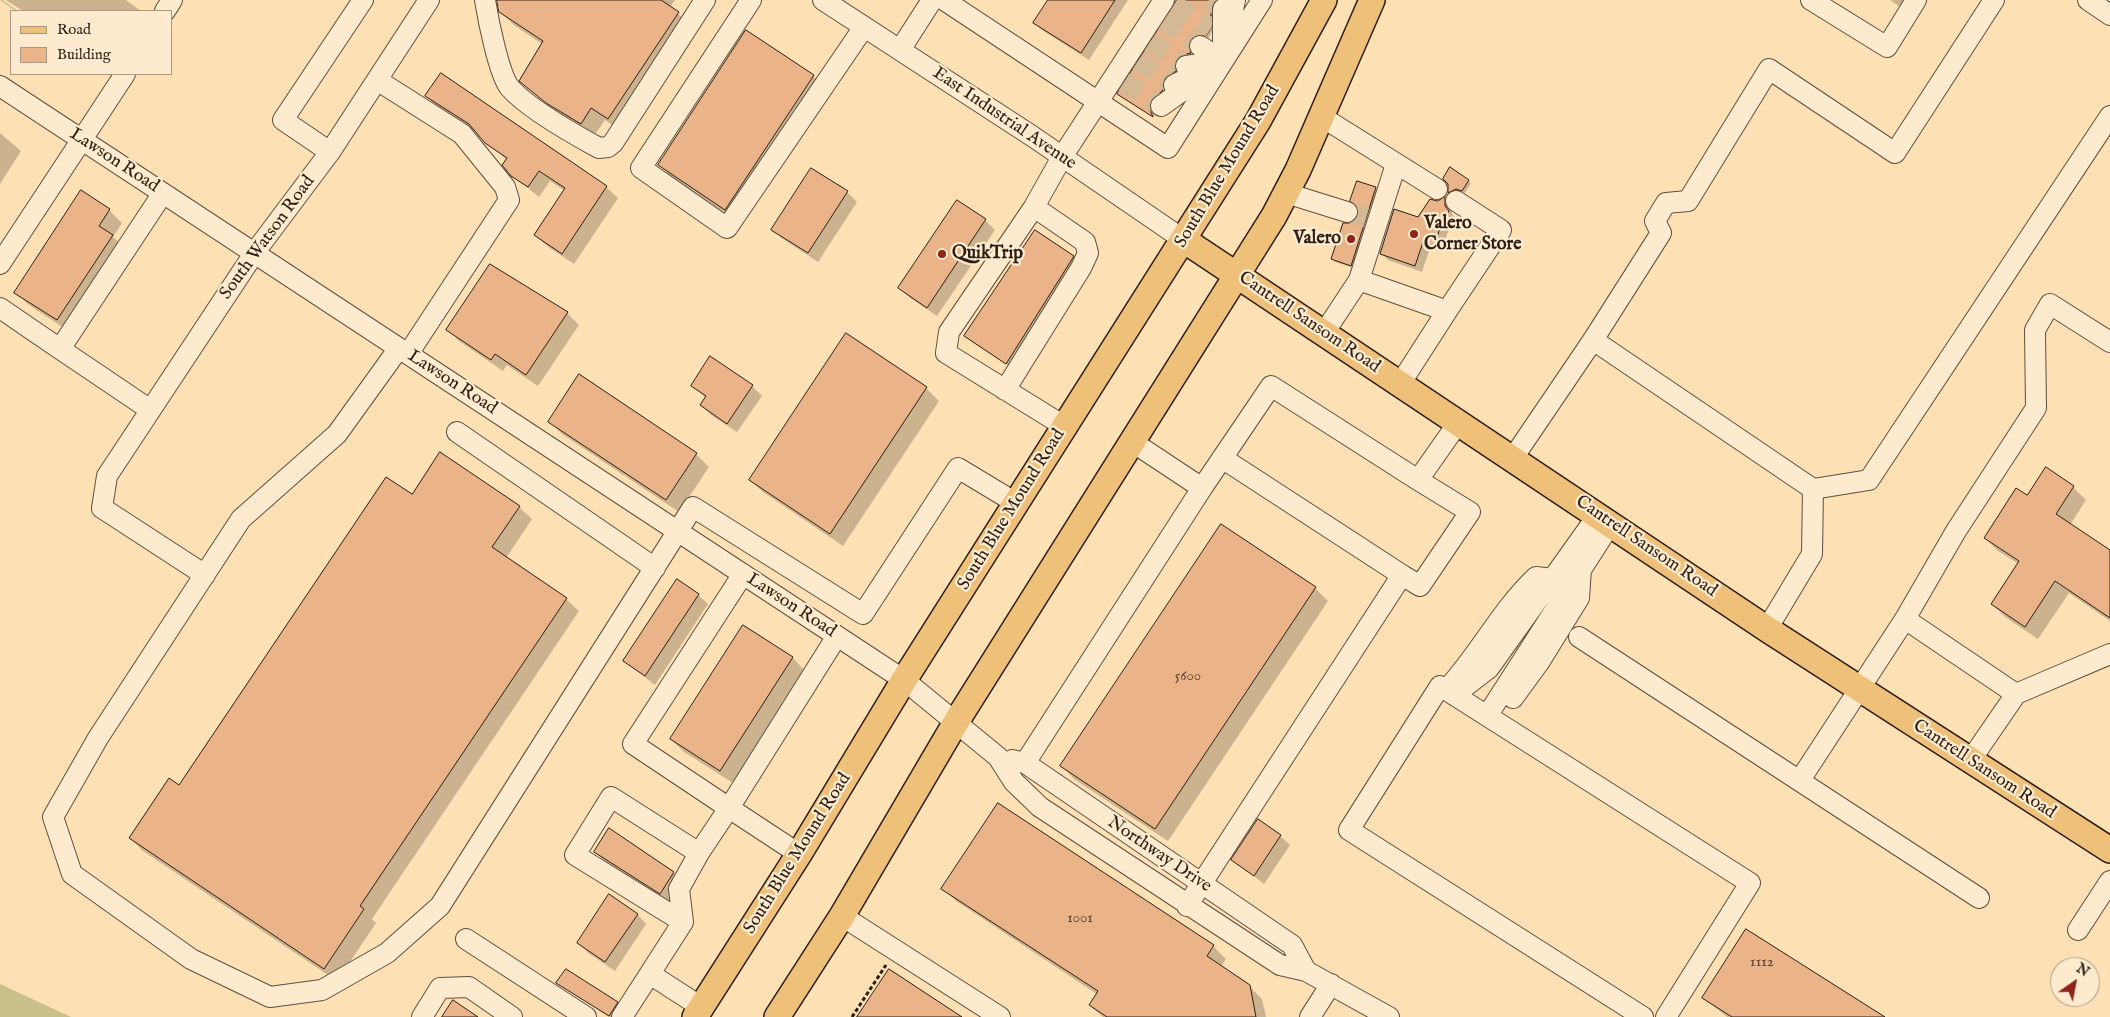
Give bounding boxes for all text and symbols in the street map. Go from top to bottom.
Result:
legend [10,10,172,75]
text: Road [57,20,91,39]
text: Building [57,45,111,64]
street label: East Industrial Avenue [928,63,1080,175]
street label: South Blue Mound Road [1171,82,1285,252]
street label: Lawson Road [65,124,163,198]
street label: South Watson Road [216,172,320,304]
place label: Valero Corner Store [1424,213,1521,255]
place label: Valero [1293,228,1341,250]
marker: Valero Corner Store [1408,228,1420,240]
marker: Valero [1345,233,1357,245]
place label: QuikTrip [952,243,1023,265]
marker: QuikTrip [936,248,948,260]
street label: Cantrell Sansom Road [1234,268,1384,378]
street label: Lawson Road [403,346,501,420]
street label: South Blue Mound Road [954,426,1070,594]
street label: Cantrell Sansom Road [1571,492,1721,602]
street label: Lawson Road [742,569,840,643]
house number: 5600 [1175,668,1201,686]
street label: Cantrell Sansom Road [1908,716,2060,824]
street label: South Blue Mound Road [740,770,856,938]
street label: Northway Drive [1103,812,1215,898]
house number: 1001 [1067,910,1093,928]
house number: 1112 [1750,954,1774,972]
north arrow [2050,957,2100,1007]
text: N [2073,959,2093,981]

